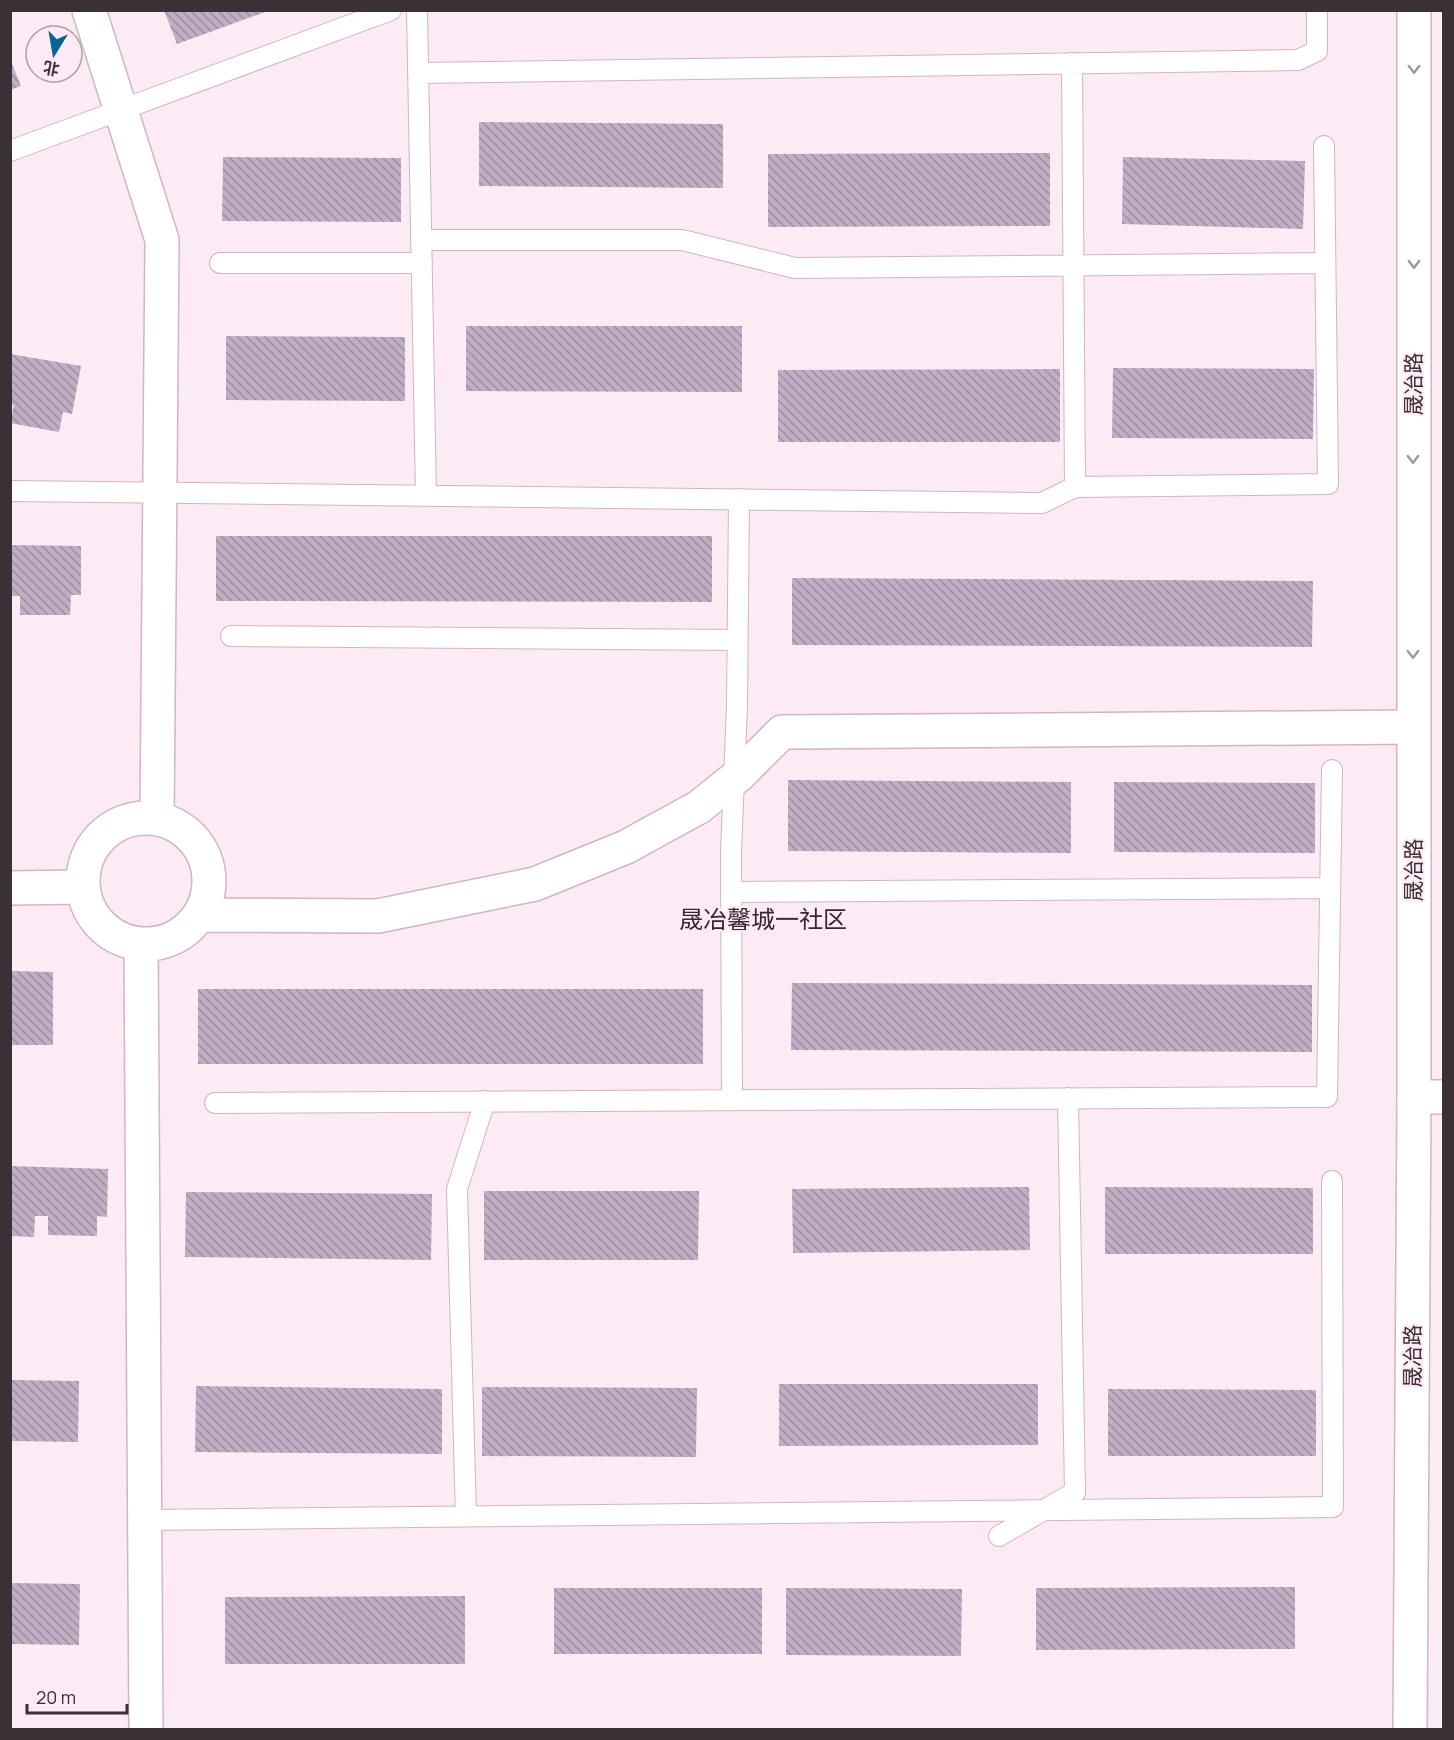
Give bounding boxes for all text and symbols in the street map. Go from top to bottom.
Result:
north arrow [24,24,84,84]
text: 北 [41,56,61,81]
one-way arrow [1408,64,1420,73]
one-way arrow [1408,259,1420,268]
street label: 晟冶路 [1399,353,1427,416]
one-way arrow [1407,454,1419,463]
one-way arrow [1407,649,1419,658]
street label: 晟冶路 [1399,839,1427,902]
district label: 晟冶馨城一社区 [679,902,847,935]
street label: 晟冶路 [1398,1325,1426,1388]
scale bar [27,1677,128,1715]
text: 20 m [36,1685,76,1709]

